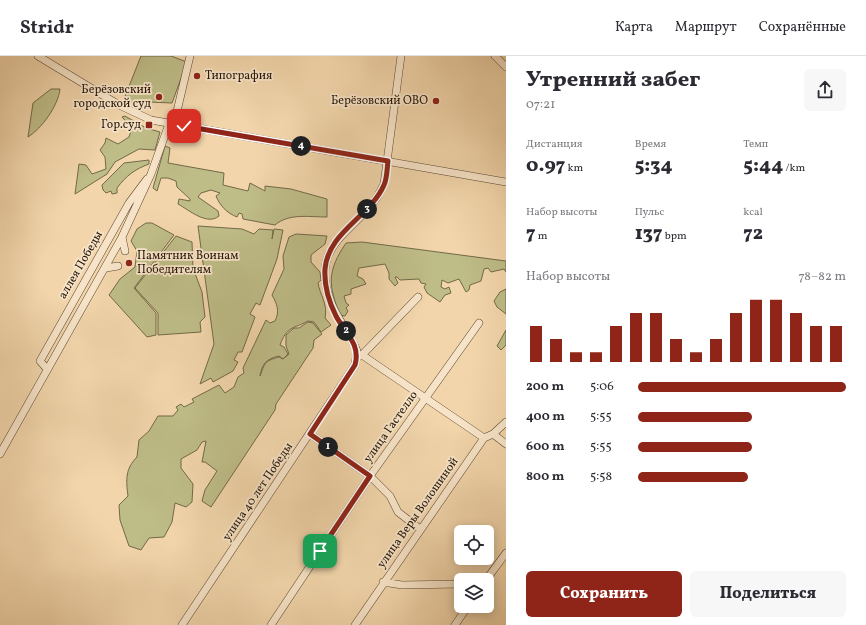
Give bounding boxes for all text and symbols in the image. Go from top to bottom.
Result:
text: Stridr [20,15,74,41]
text: Карта [615,18,653,37]
text: Маршрут [675,18,737,37]
text: Сохранённые [759,18,846,37]
text: Утренний забег [526,65,700,96]
place label: Типография [205,68,272,84]
button: share [804,69,846,111]
marker: Типография [192,71,202,81]
place label: Берёзовский городской суд [73,82,151,112]
marker: Берёзовский городской суд [154,92,164,102]
place label: Берёзовский ОВО [331,93,428,109]
marker: Берёзовский ОВО [431,96,441,106]
text: 07:21 [526,96,555,114]
pin [167,109,201,143]
icon: check [173,115,195,137]
place label: Гор.суд [101,117,141,133]
marker: Гор.суд [144,120,154,130]
pin: 4 [291,136,311,156]
text: Дистанция [526,137,583,152]
text: Время [635,137,666,152]
text: Темп [743,137,768,152]
text: 4 [298,138,304,153]
text: 0.97 [526,152,565,180]
text: 5:34 [635,152,673,180]
text: 5:44 [743,152,783,180]
text: km [565,161,583,176]
text: /km [783,161,805,176]
pin: 3 [357,199,377,219]
text: 3 [364,201,370,216]
text: Набор высоты [526,205,597,220]
text: Пульс [635,205,664,220]
text: kcal [743,205,763,220]
text: 7 [526,220,536,248]
text: 137 [635,220,662,248]
text: 72 [743,220,763,248]
street label: аллея Победы [55,228,107,302]
text: m [536,229,547,244]
text: bpm [662,229,687,244]
place label: Памятник Воинам Победителям [137,248,238,278]
marker: Памятник Воинам Победителям [124,258,134,268]
text: Набор высоты [526,268,610,286]
text: 78–82 m [798,268,846,286]
pin: 2 [336,321,356,341]
text: 2 [343,323,349,338]
text: 200 m [526,378,564,396]
text: 5:06 [590,378,614,396]
street label: улица Гастелло [360,388,422,466]
text: 400 m [526,408,565,426]
text: 5:55 [590,408,612,426]
pin: 1 [318,437,338,457]
text: 600 m [526,438,564,456]
text: 5:55 [590,438,612,456]
street label: улица 40 лет Победы [219,439,297,544]
text: 1 [326,439,330,454]
street label: улица Веры Волошиной [374,454,462,572]
text: 800 m [526,468,564,486]
text: 5:58 [590,468,612,486]
map controls [454,525,494,613]
button: locate [454,525,494,565]
pin [303,534,337,568]
icon: arrive [309,540,331,562]
button: Сохранить [526,571,682,617]
button: Поделиться [690,571,846,617]
button: layers [454,573,494,613]

